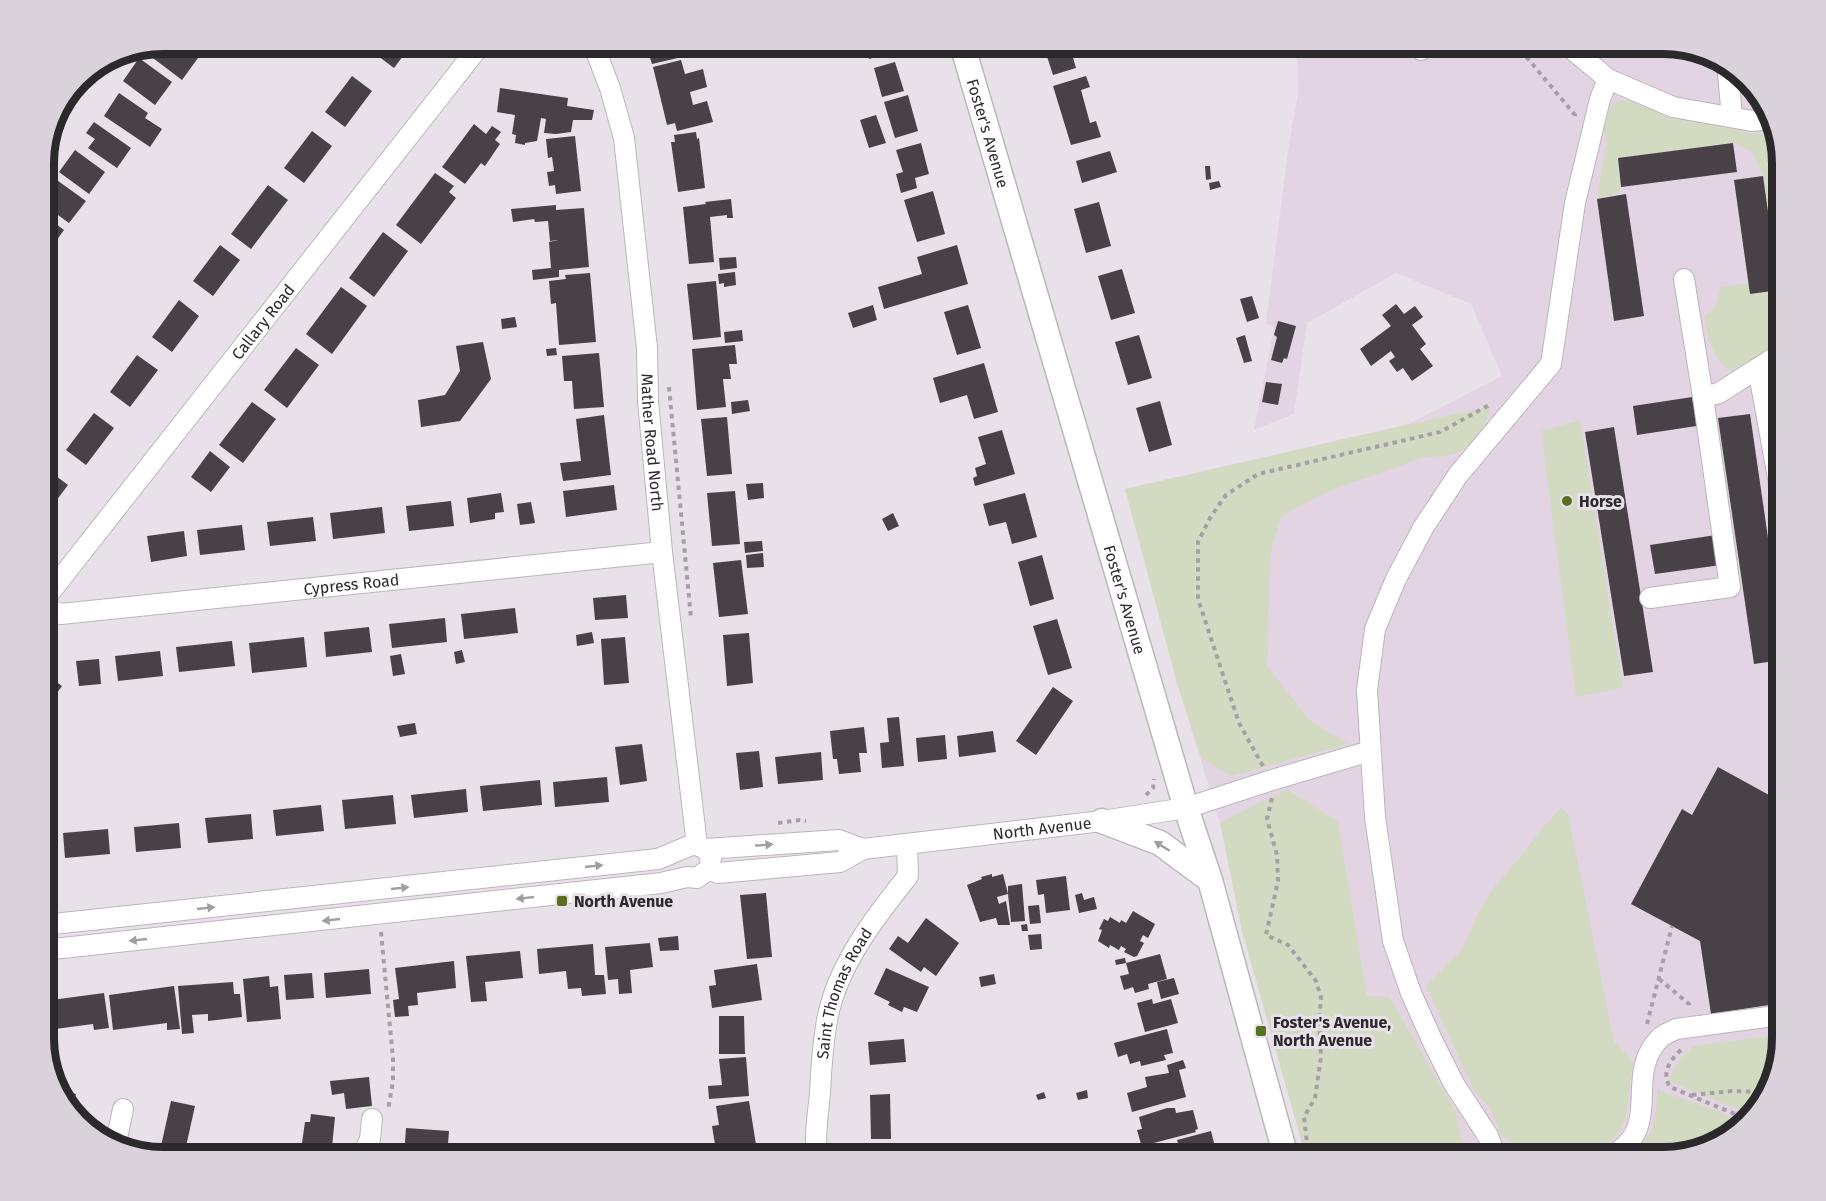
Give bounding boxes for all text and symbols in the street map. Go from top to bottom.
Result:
street label: Foster's Avenue [963,77,1013,190]
street label: Callary Road [228,280,299,363]
street label: Mather Road North [637,373,667,512]
place label: Horse [1579,492,1622,511]
marker: Horse [1560,494,1574,508]
street label: Foster's Avenue [1099,543,1149,657]
street label: Cypress Road [303,570,400,599]
street label: North Avenue [992,813,1092,844]
one-way arrow [1154,840,1170,851]
one-way arrow [755,841,774,850]
one-way arrow [585,861,604,871]
one-way arrow [391,883,410,893]
place label: North Avenue [574,892,673,911]
one-way arrow [516,893,535,903]
marker: North Avenue [555,894,569,908]
one-way arrow [197,903,216,913]
one-way arrow [322,915,341,924]
street label: Saint Thomas Road [813,924,876,1060]
one-way arrow [128,936,147,945]
place label: Foster's Avenue, North Avenue [1273,1013,1391,1050]
marker: Foster's Avenue, North Avenue [1254,1024,1268,1038]

